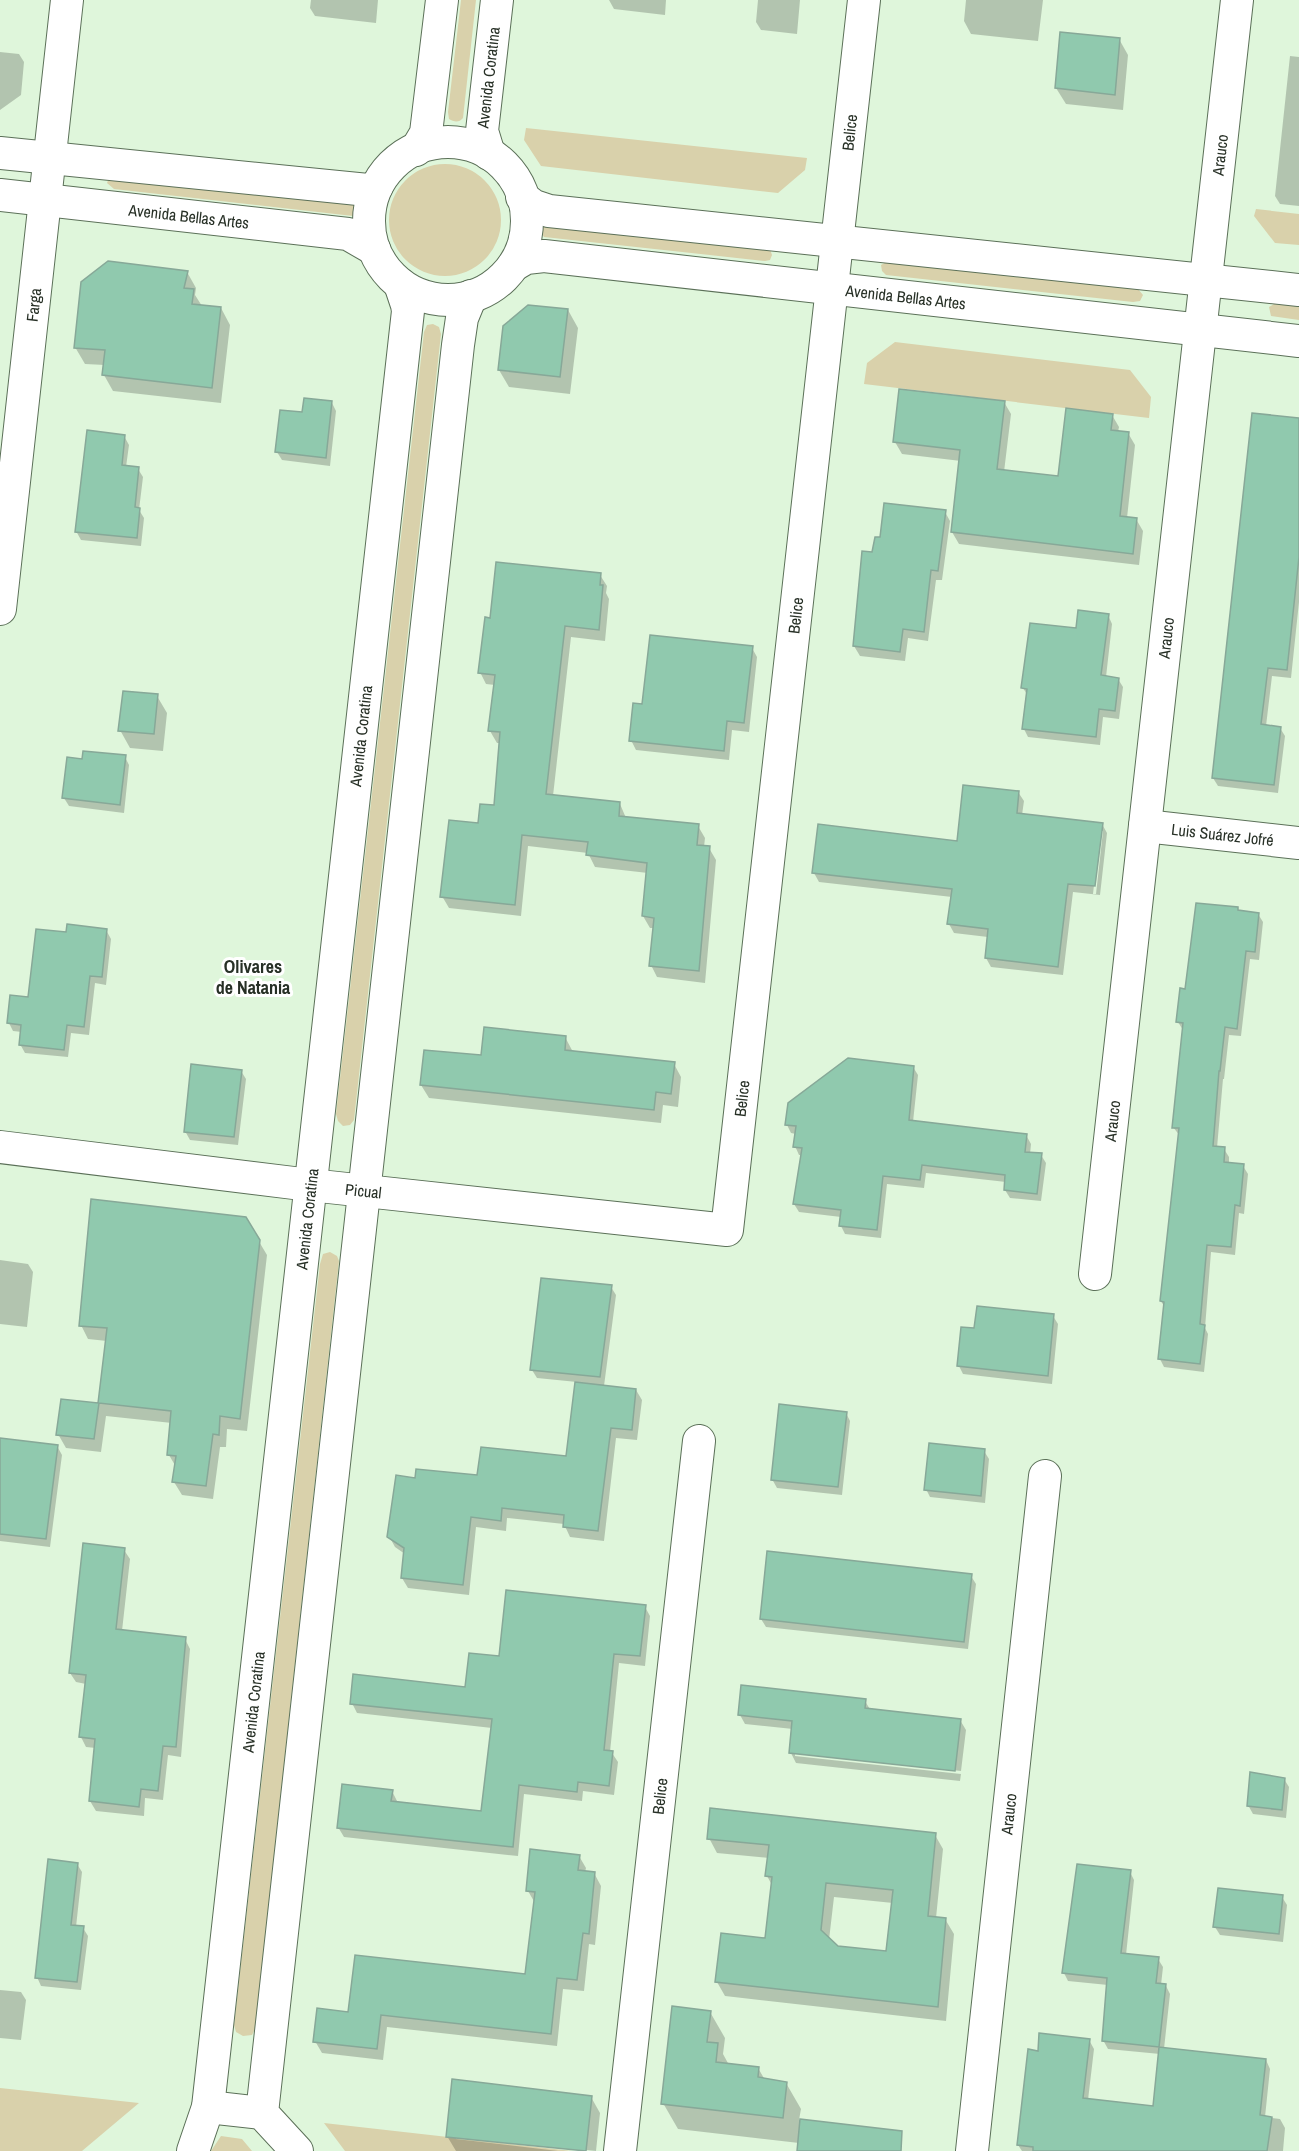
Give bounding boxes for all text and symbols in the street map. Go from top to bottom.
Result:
street label: Avenida Coratina [471,25,505,130]
street label: Belice [836,113,862,152]
street label: Arauco [1206,133,1233,178]
street label: Avenida Bellas Artes [126,198,250,234]
street label: Avenida Bellas Artes [843,279,967,314]
street label: Farga [21,286,46,323]
street label: Belice [782,596,808,635]
street label: Arauco [1153,616,1179,661]
street label: Avenida Coratina [344,683,377,789]
street label: Luis Suárez Jofré [1170,818,1275,851]
district label: Olivares de Natania [216,954,291,1000]
street label: Belice [729,1079,755,1118]
street label: Arauco [1099,1099,1125,1144]
street label: Avenida Coratina [290,1166,324,1272]
street label: Picual [344,1178,383,1204]
street label: Avenida Coratina [236,1649,270,1755]
street label: Belice [647,1777,672,1816]
street label: Arauco [995,1792,1022,1837]

